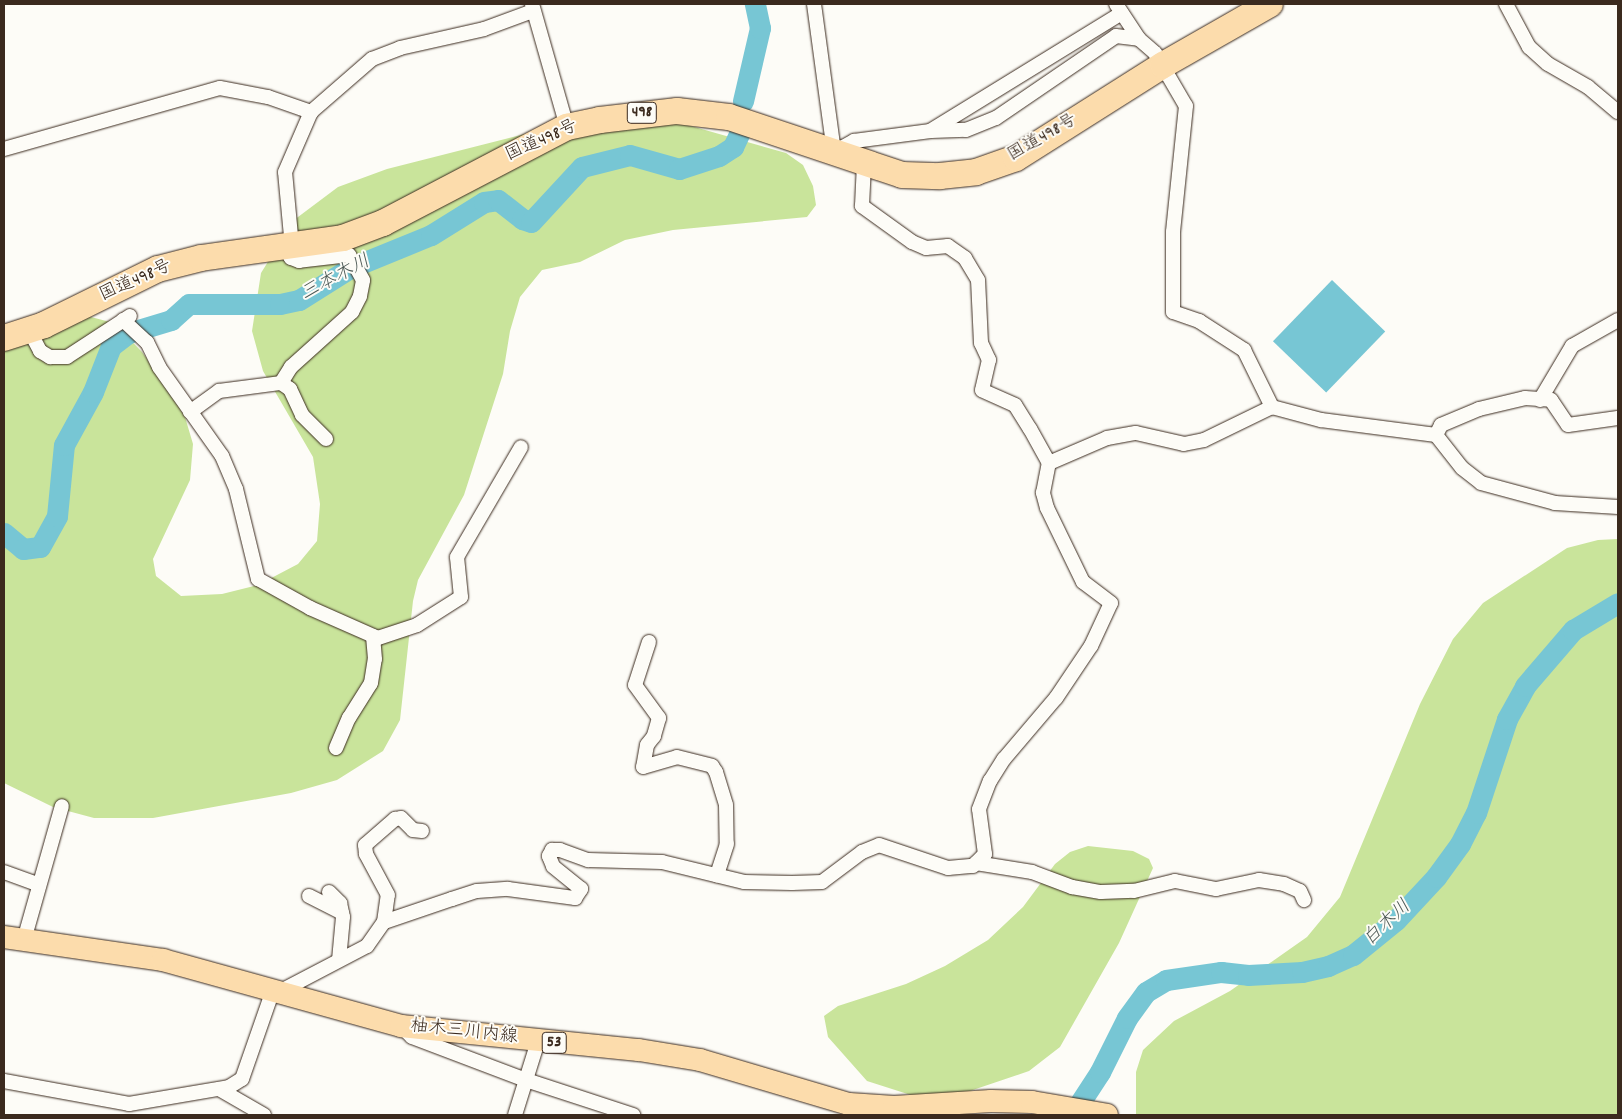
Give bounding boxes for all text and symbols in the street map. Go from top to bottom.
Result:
road number: 498 [626,100,658,126]
street label: 国道498号 [1004,110,1082,168]
street label: 国道498号 [502,116,582,168]
water label: 三本木川 [297,251,375,307]
street label: 国道498号 [96,256,176,308]
water label: 白木川 [1359,896,1417,952]
street label: 柚木三川内線 [409,1017,519,1049]
road number: 53 [542,1030,566,1056]

